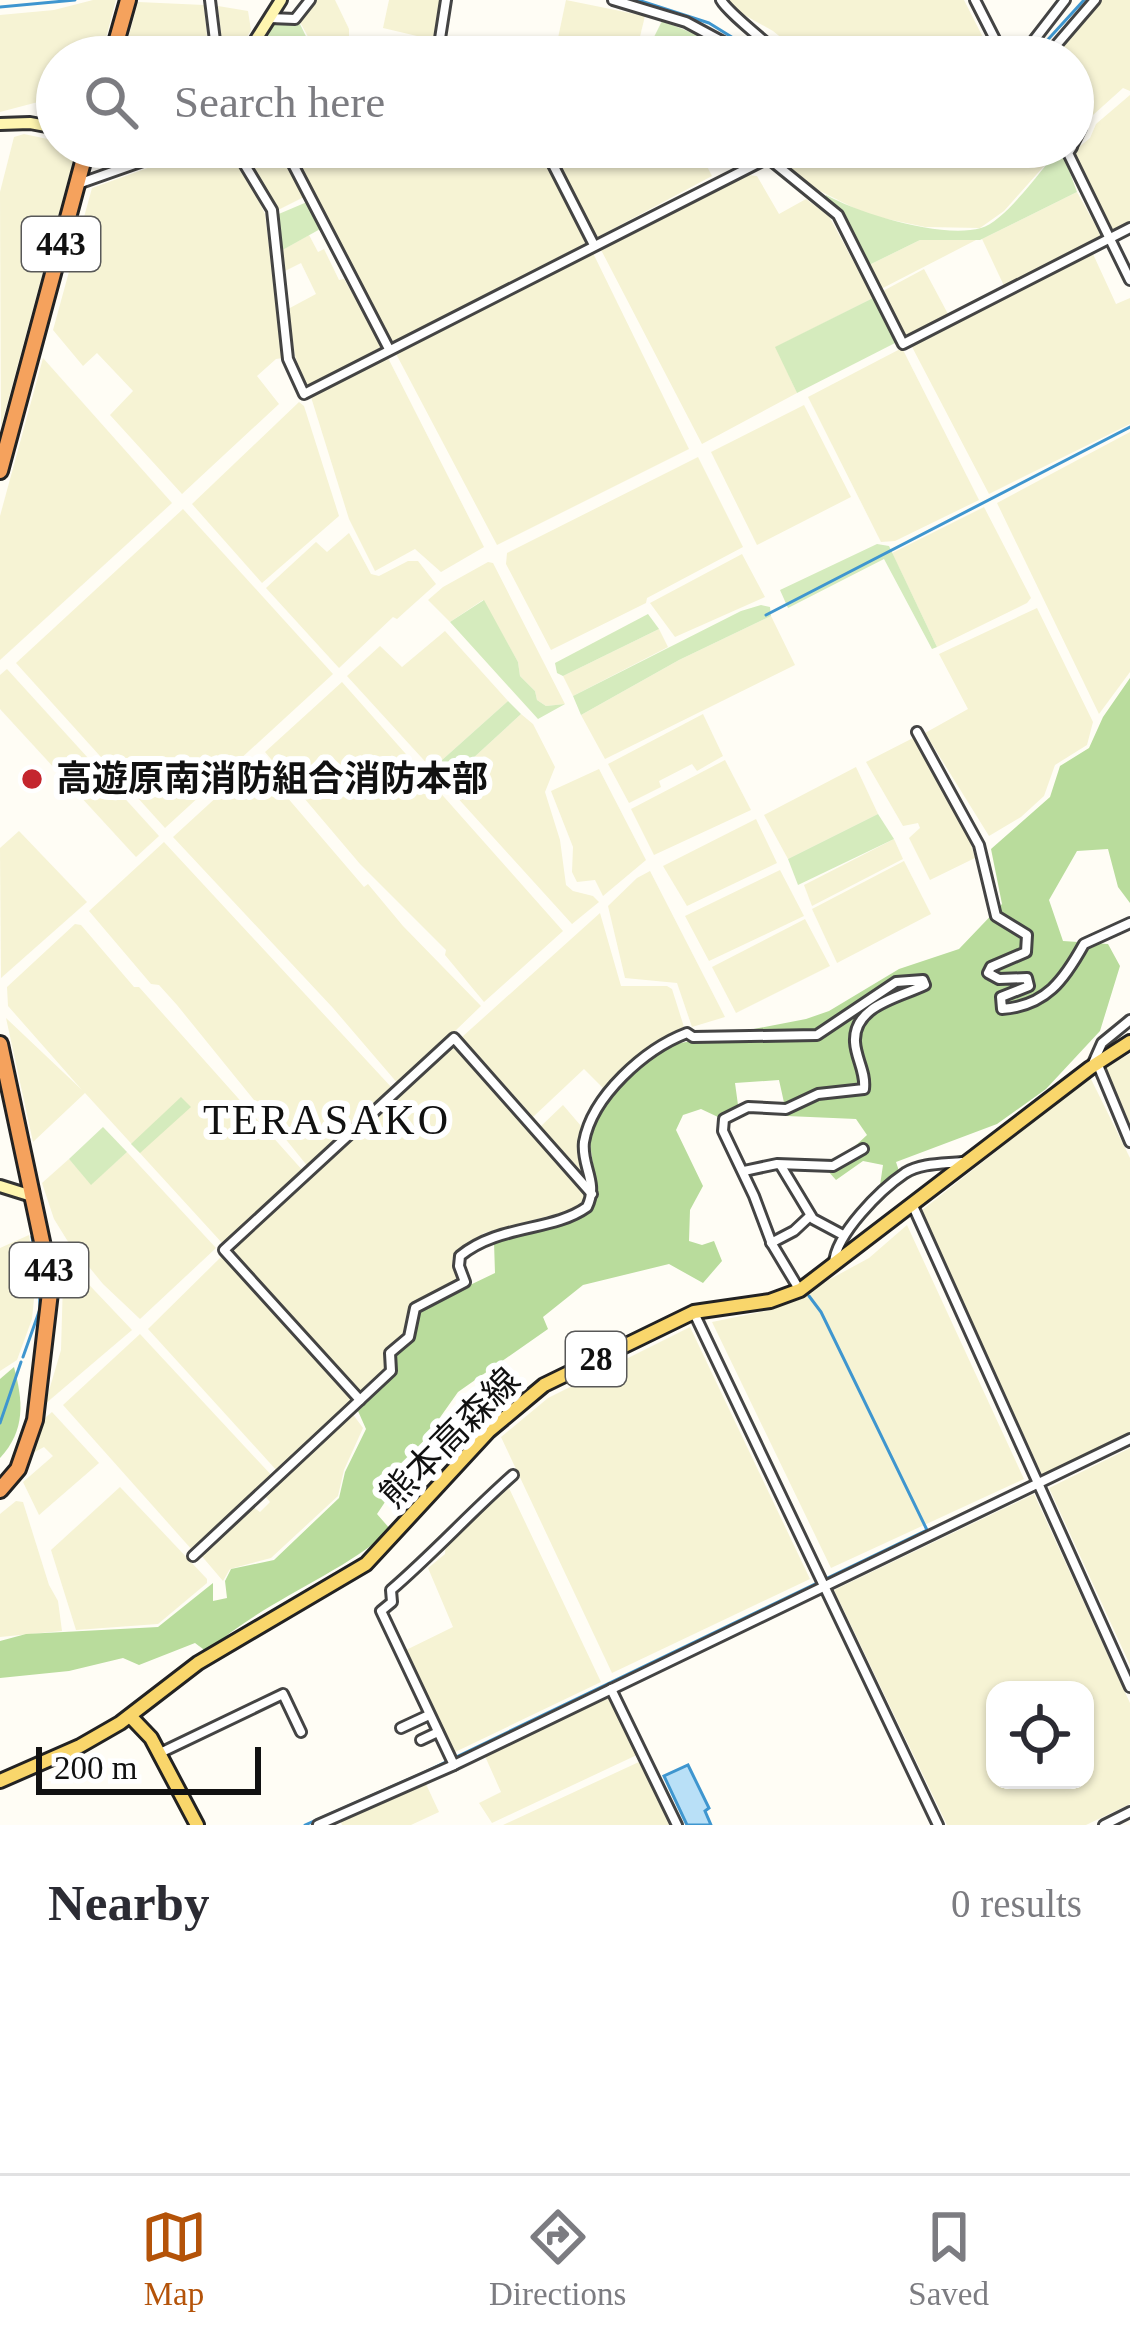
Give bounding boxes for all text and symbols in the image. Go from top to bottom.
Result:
search box [36,36,1094,168]
icon: search [78,69,144,135]
text: Search here [174,77,385,127]
road number: 443 [22,217,100,271]
place label: 高遊原南消防組合消防本部 [56,759,488,799]
marker: 高遊原南消防組合消防本部 [19,766,45,792]
district label: TERASAKO [203,1097,451,1143]
road number: 443 [10,1243,88,1297]
road number: 28 [566,1332,626,1386]
street label: 熊本高森線 [372,1360,528,1516]
map controls [986,1681,1094,1789]
button: locate [986,1681,1094,1789]
scale bar [36,1741,261,1794]
text: 200 m [54,1750,137,1786]
text: Nearby [48,1875,209,1931]
text: 0 results [951,1882,1082,1925]
tab: Map [141,2204,207,2313]
tab: Directions [489,2204,626,2313]
tab: Saved [908,2204,989,2313]

